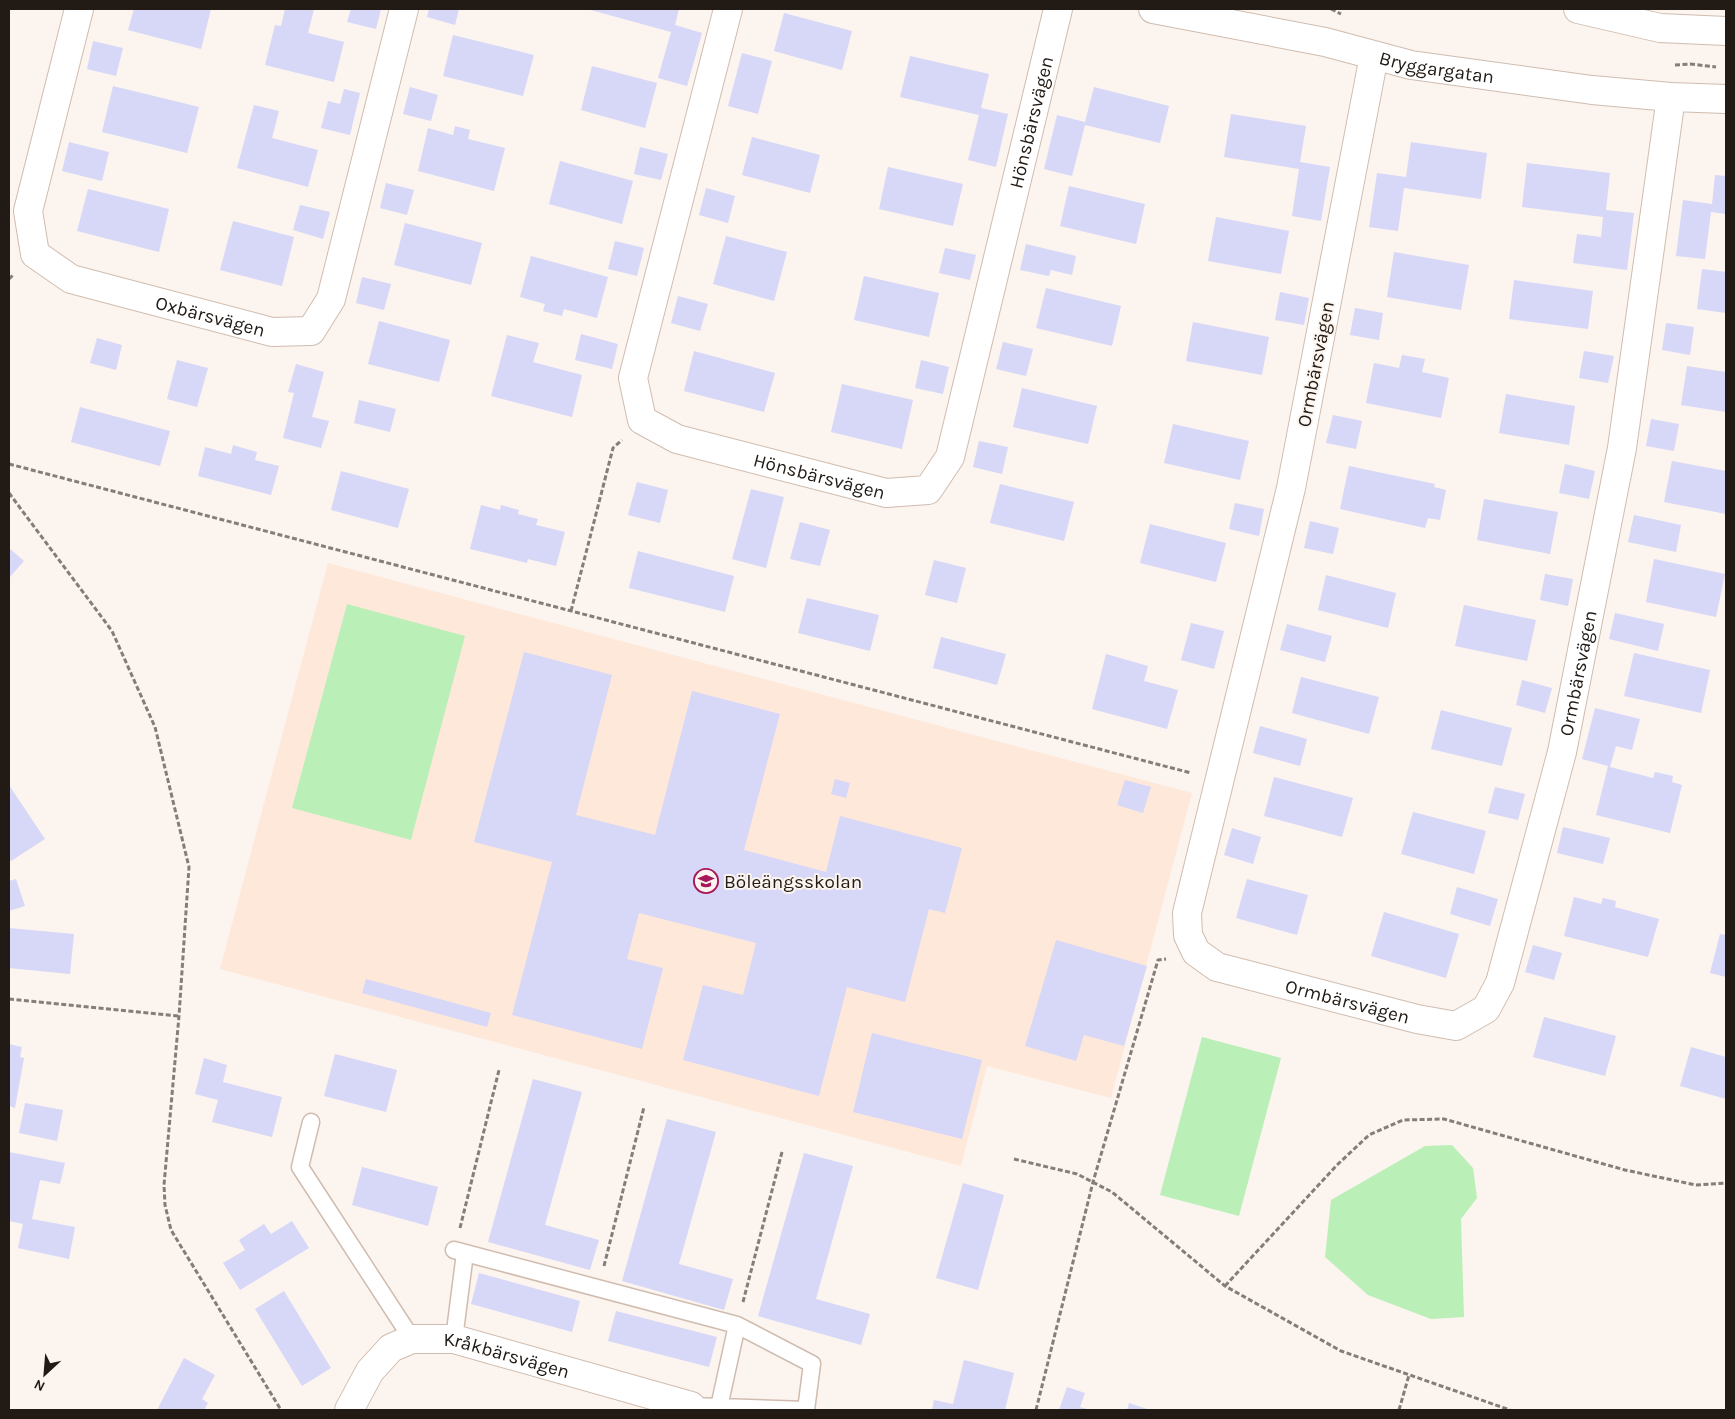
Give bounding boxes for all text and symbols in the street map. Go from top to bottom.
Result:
street label: Bryggargatan [1377,47,1496,88]
street label: Hönsbärsvägen [1005,54,1058,191]
street label: Oxbärsvägen [153,292,267,342]
street label: Ormbärsvägen [1293,300,1339,429]
street label: Hönsbärsvägen [751,449,887,504]
street label: Ormbärsvägen [1555,609,1602,738]
school or university icon: Böleängsskolan [693,868,719,894]
place label: Böleängsskolan [724,871,862,893]
street label: Ormbärsvägen [1283,975,1412,1029]
street label: Kråkbärsvägen [444,1329,572,1383]
north arrow [20,1349,70,1399]
text: N [31,1375,48,1395]

